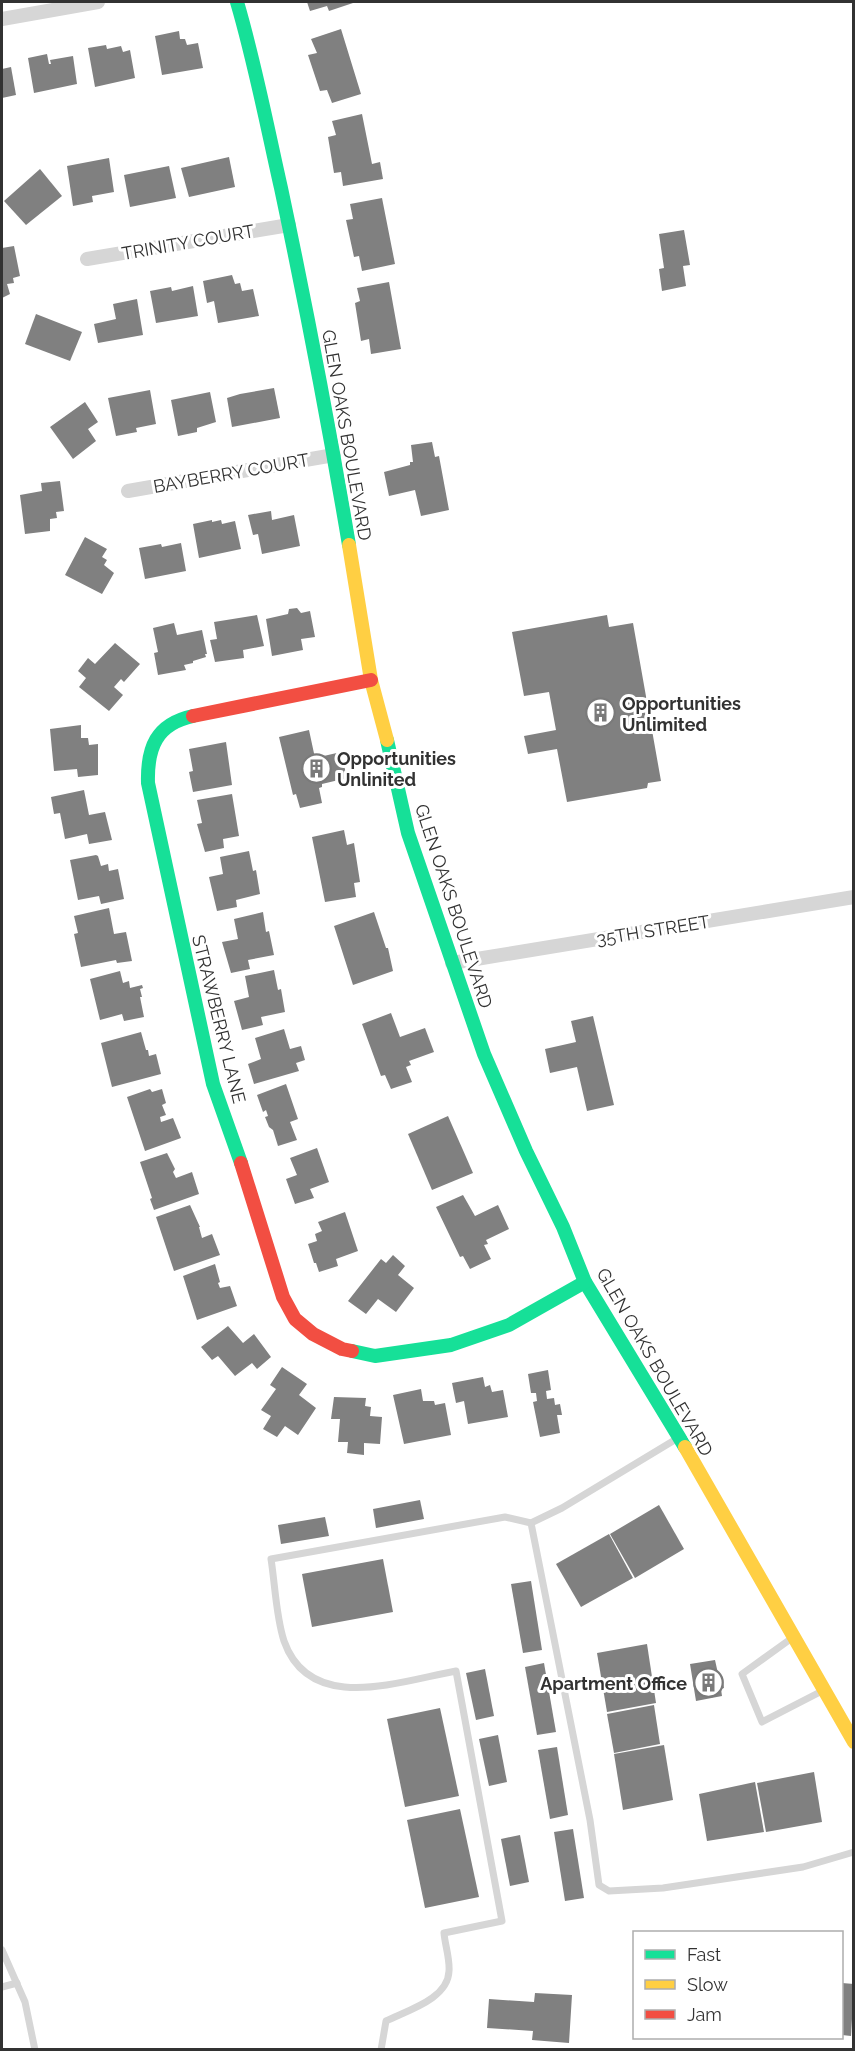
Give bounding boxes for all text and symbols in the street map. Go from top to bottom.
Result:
street label: TRINITY COURT [120,220,256,264]
street label: GLEN OAKS BOULEVARD [318,328,376,542]
street label: BAYBERRY COURT [152,449,310,497]
place label: Opportunities Unlimited [622,693,741,735]
building icon: Opportunities Unlimited [585,697,617,729]
place label: Opportunities Unlinited [337,748,456,790]
building icon: Opportunities Unlinited [300,752,332,784]
street label: GLEN OAKS BOULEVARD [411,801,497,1011]
street label: 35TH STREET [595,911,711,949]
street label: STRAWBERRY LANE [188,933,250,1105]
street label: GLEN OAKS BOULEVARD [592,1264,718,1460]
building icon: Apartment Office [692,1667,724,1699]
place label: Apartment Office [540,1673,687,1694]
legend [633,1931,843,2039]
text: Fast [687,1944,721,1965]
text: Slow [687,1974,728,1995]
text: Jam [687,2004,722,2025]

